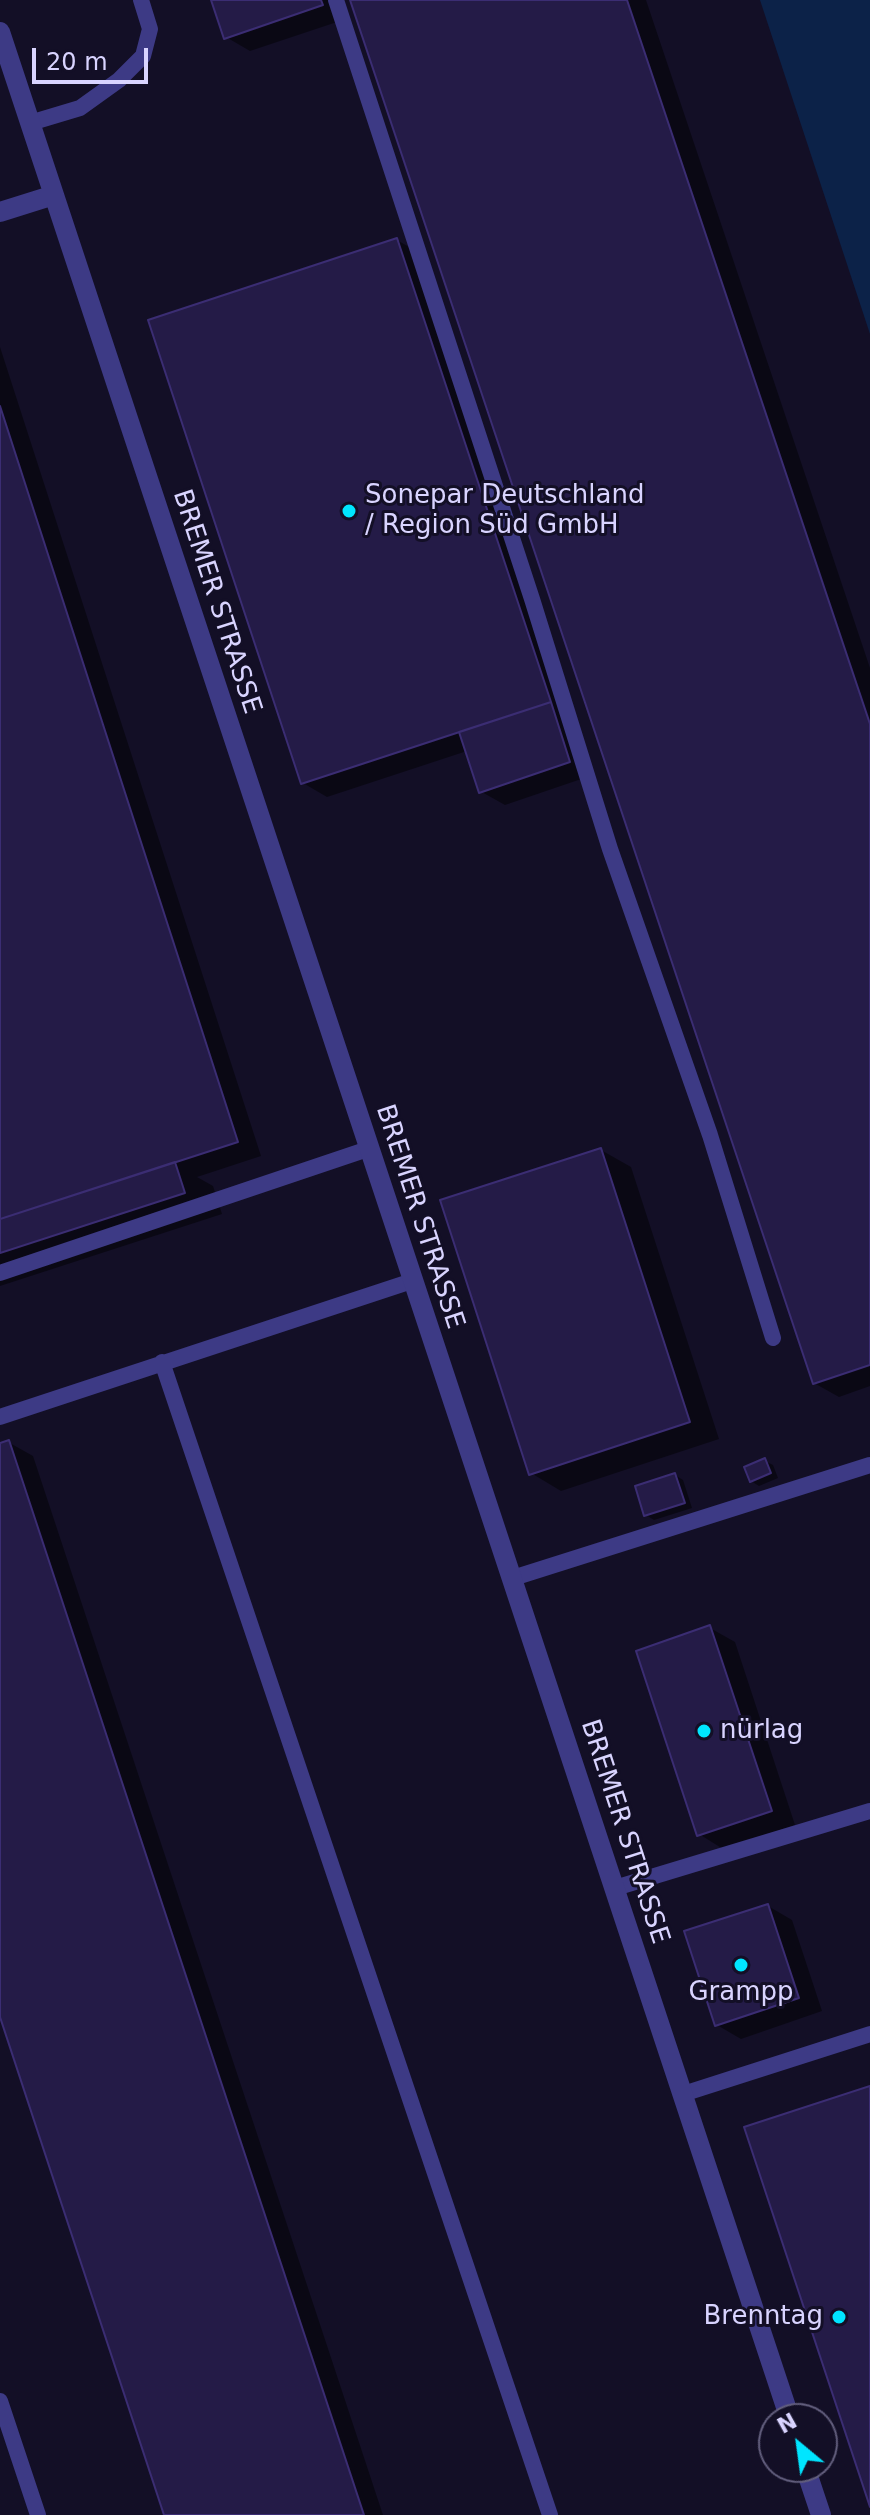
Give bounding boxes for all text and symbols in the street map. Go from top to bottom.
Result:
scale bar [36,32,152,82]
text: 20 m [46,48,108,76]
place label: Sonepar Deutschland / Region Süd GmbH [365,480,644,542]
street label: BREMER STRASSE [165,486,267,718]
marker: Sonepar Deutschland / Region Süd GmbH [340,502,358,520]
street label: BREMER STRASSE [368,1101,470,1333]
place label: nürlag [720,1715,803,1747]
street label: BREMER STRASSE [573,1716,675,1948]
marker: nürlag [695,1722,713,1740]
marker: Grampp [732,1956,750,1974]
place label: Grampp [688,1977,794,2009]
place label: Brenntag [703,2301,823,2333]
marker: Brenntag [830,2308,848,2326]
north arrow [758,2403,838,2483]
text: N [773,2408,801,2439]

